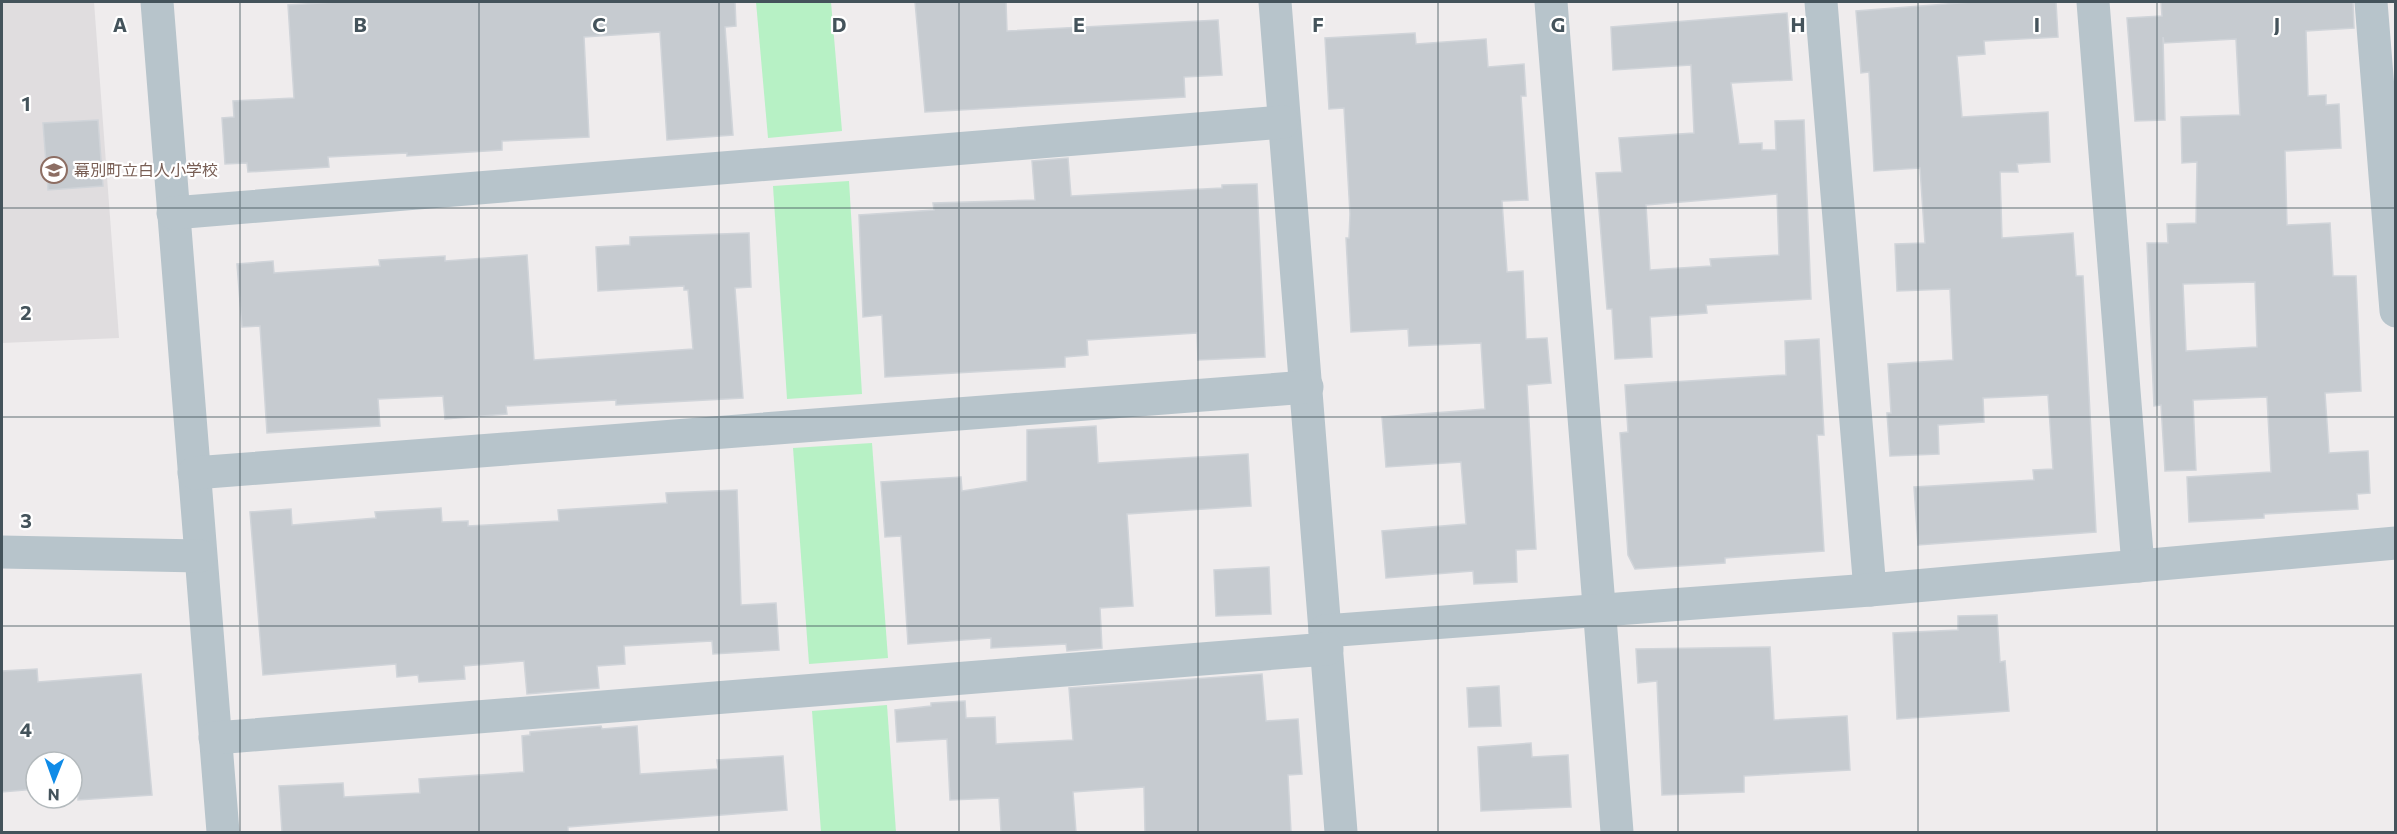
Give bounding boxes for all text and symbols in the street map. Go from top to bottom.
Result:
text: A [113,12,127,36]
text: B [353,12,367,36]
text: C [592,12,606,36]
text: D [832,12,846,36]
text: E [1073,12,1085,36]
text: F [1312,12,1324,36]
text: G [1551,12,1565,36]
text: H [1791,12,1806,36]
text: I [2034,12,2040,36]
text: J [2274,12,2280,36]
text: 1 [21,91,31,115]
school or university icon: 幕別町立白人小学校 [39,155,69,185]
place label: 幕別町立白人小学校 [74,160,218,179]
text: 2 [20,300,32,324]
text: 3 [20,508,32,532]
text: 4 [20,717,32,741]
north arrow [24,750,84,810]
text: N [48,786,60,805]

